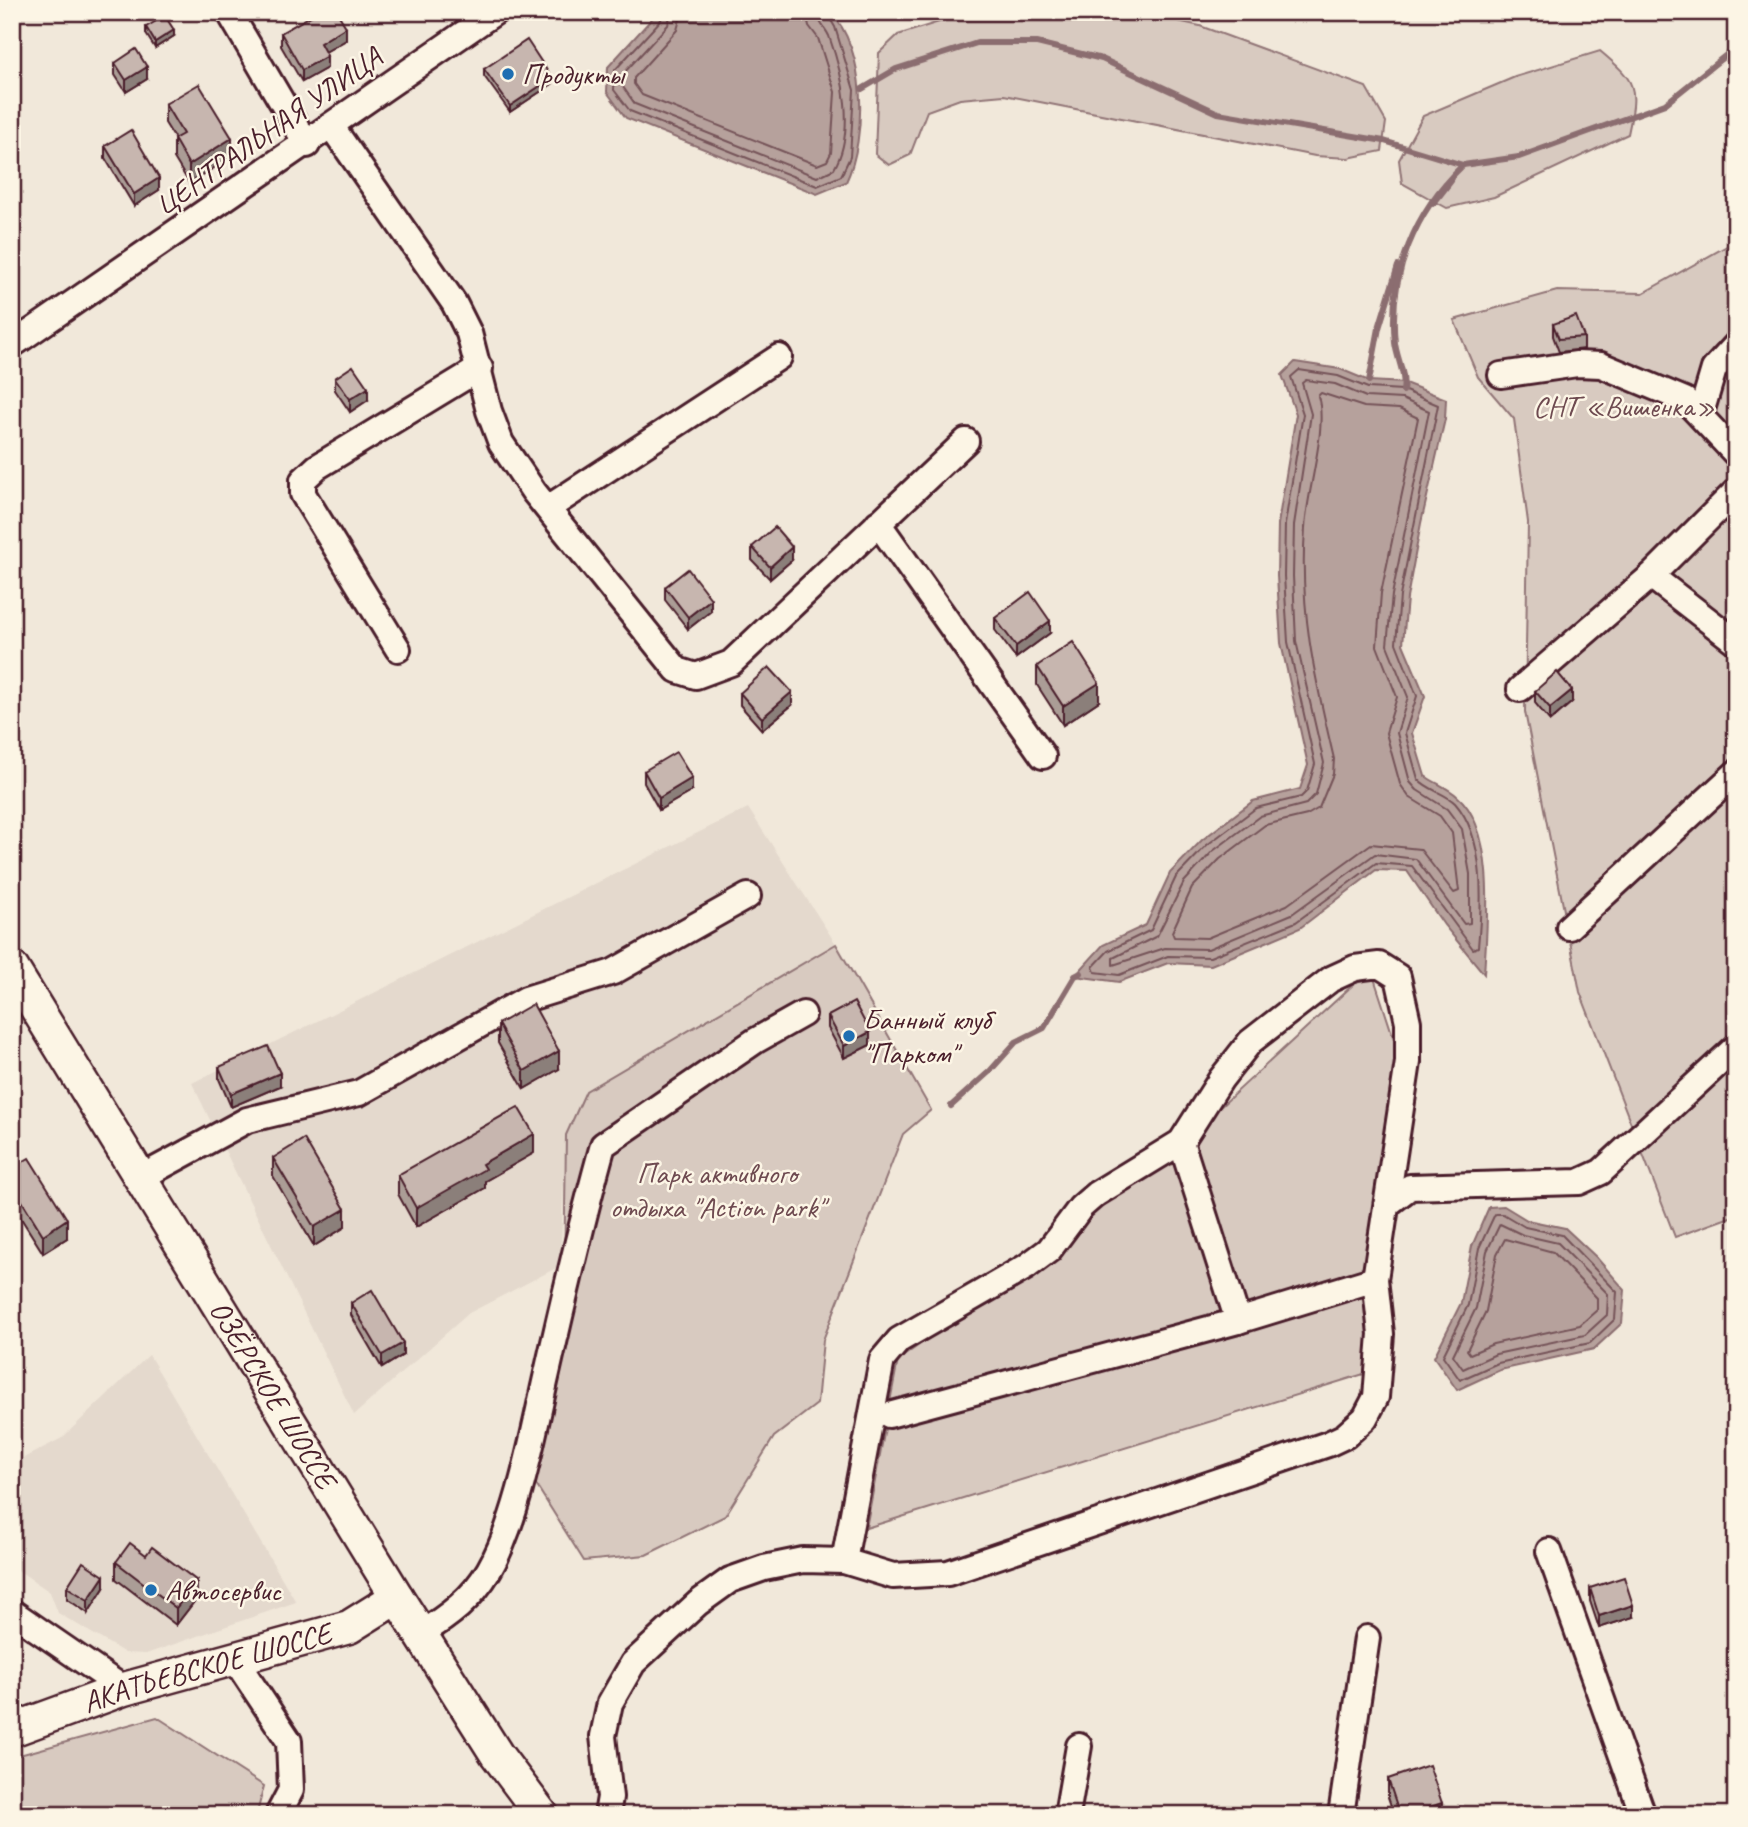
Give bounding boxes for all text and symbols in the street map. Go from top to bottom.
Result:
street label: ЦЕНТРАЛЬНАЯ УЛИЦА [147,37,391,224]
place label: Продукты [522,55,626,93]
marker: Продукты [500,66,516,82]
park label: СНТ «Вишенка» [1533,387,1715,425]
place label: Банный клуб "Парком" [863,1000,997,1072]
marker: Банный клуб "Парком" [841,1028,857,1044]
park label: Парк активного отдыха "Action park" [610,1154,830,1226]
street label: ОЗЁРСКОЕ ШОССЕ [201,1293,347,1499]
place label: Автосервис [165,1571,282,1609]
marker: Автосервис [143,1582,159,1598]
street label: АКАТЬЕВСКОЕ ШОССЕ [77,1613,339,1722]

